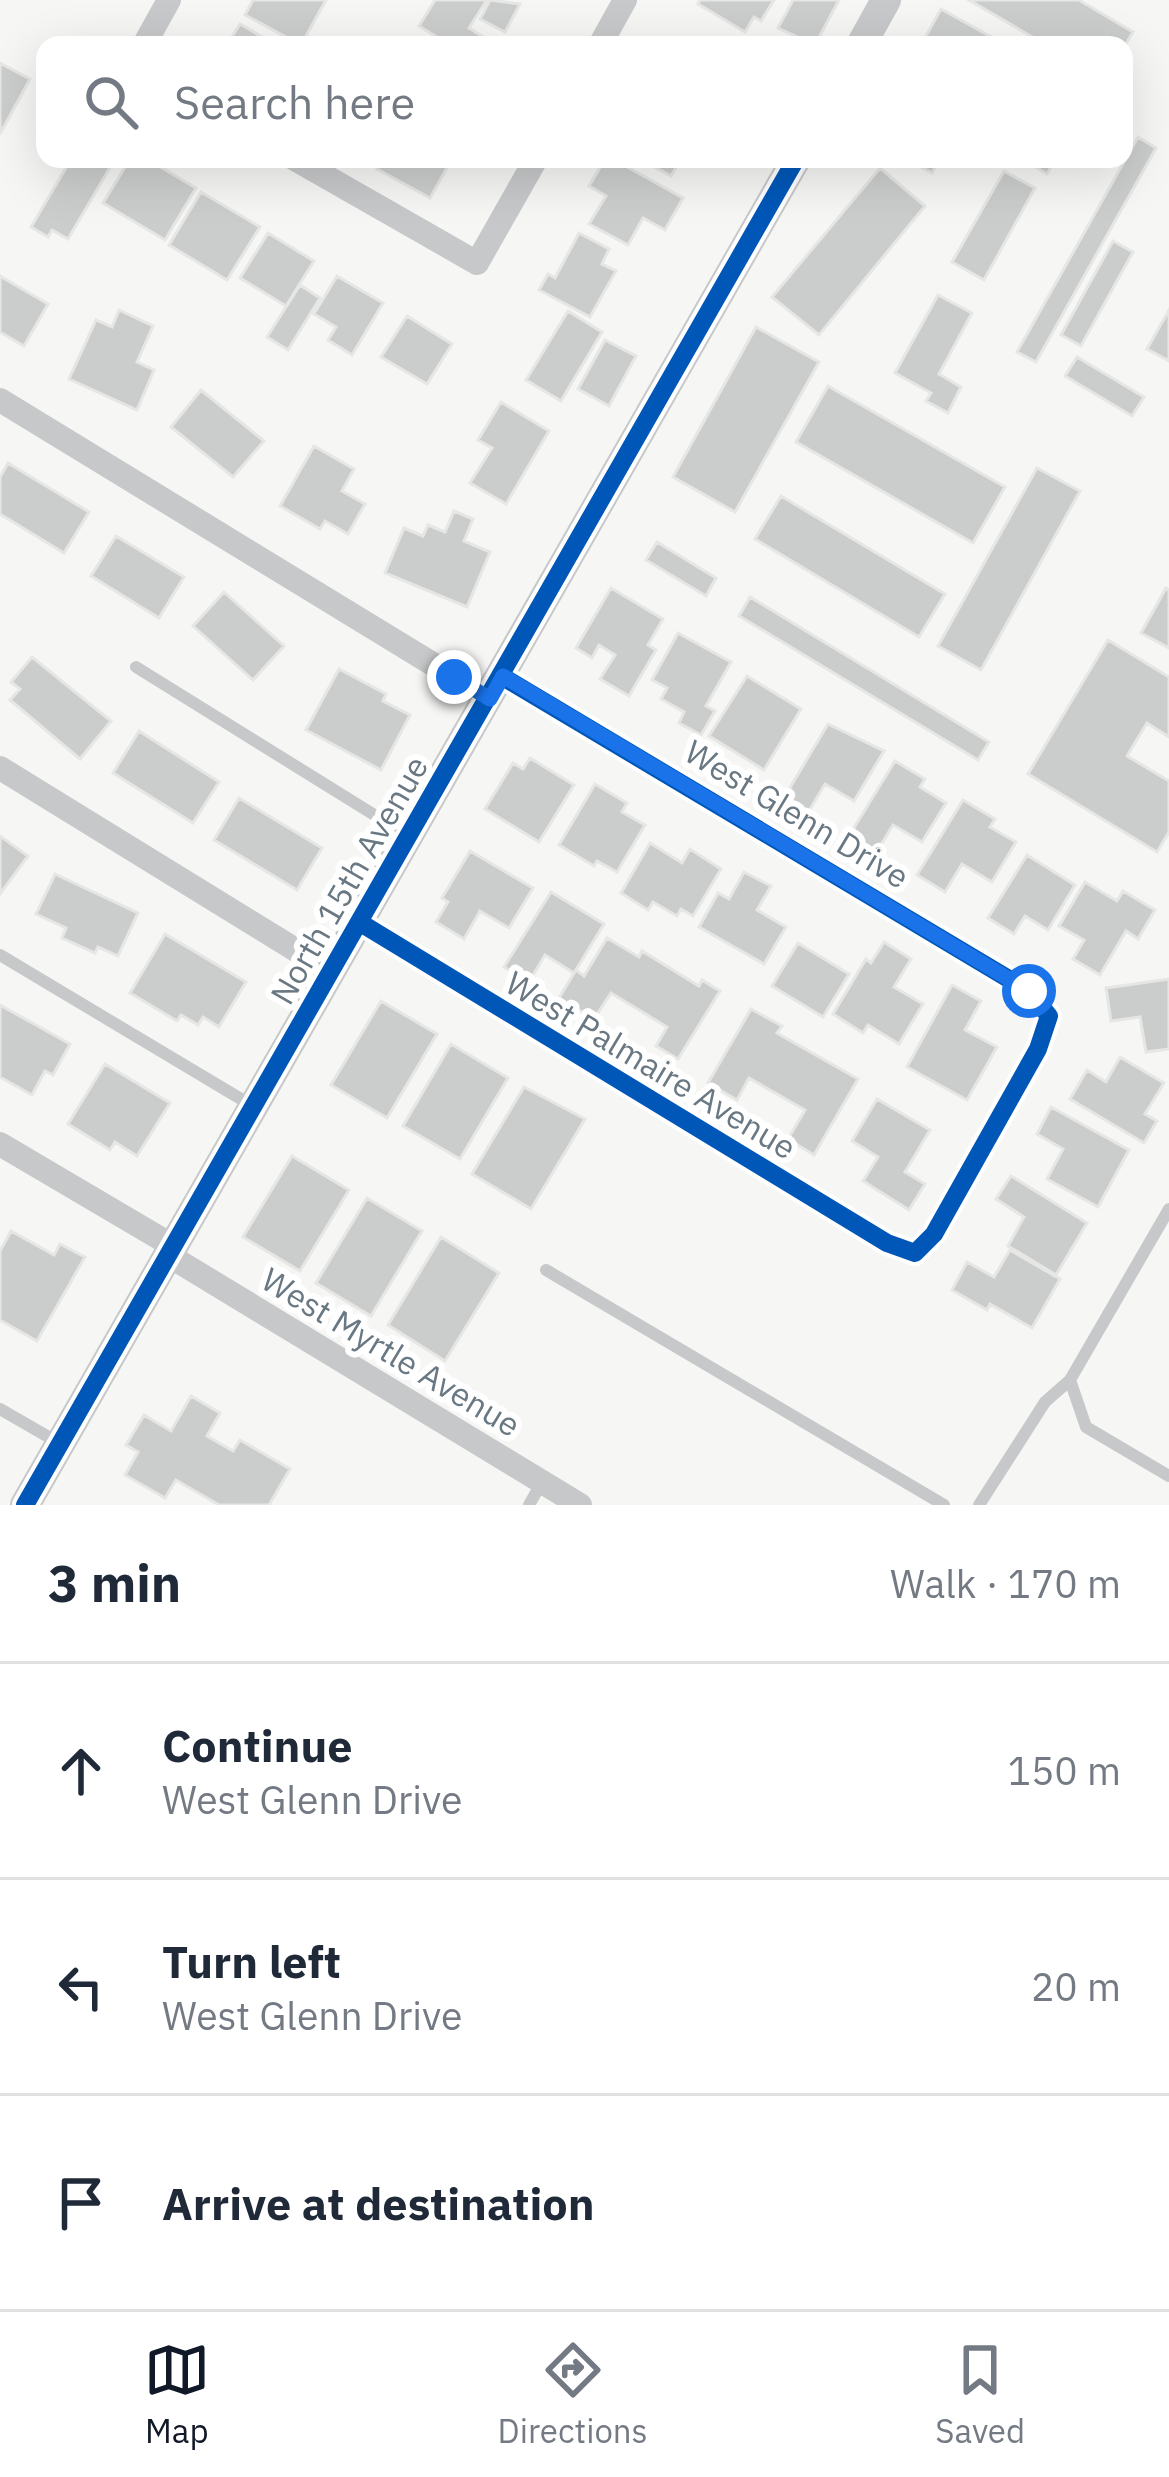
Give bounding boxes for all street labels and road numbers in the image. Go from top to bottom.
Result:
street label: West Glenn Drive [677,730,917,897]
street label: North 15th Avenue [260,748,437,1012]
street label: West Palmaire Avenue [498,961,804,1168]
street label: West Myrtle Avenue [254,1257,529,1446]

